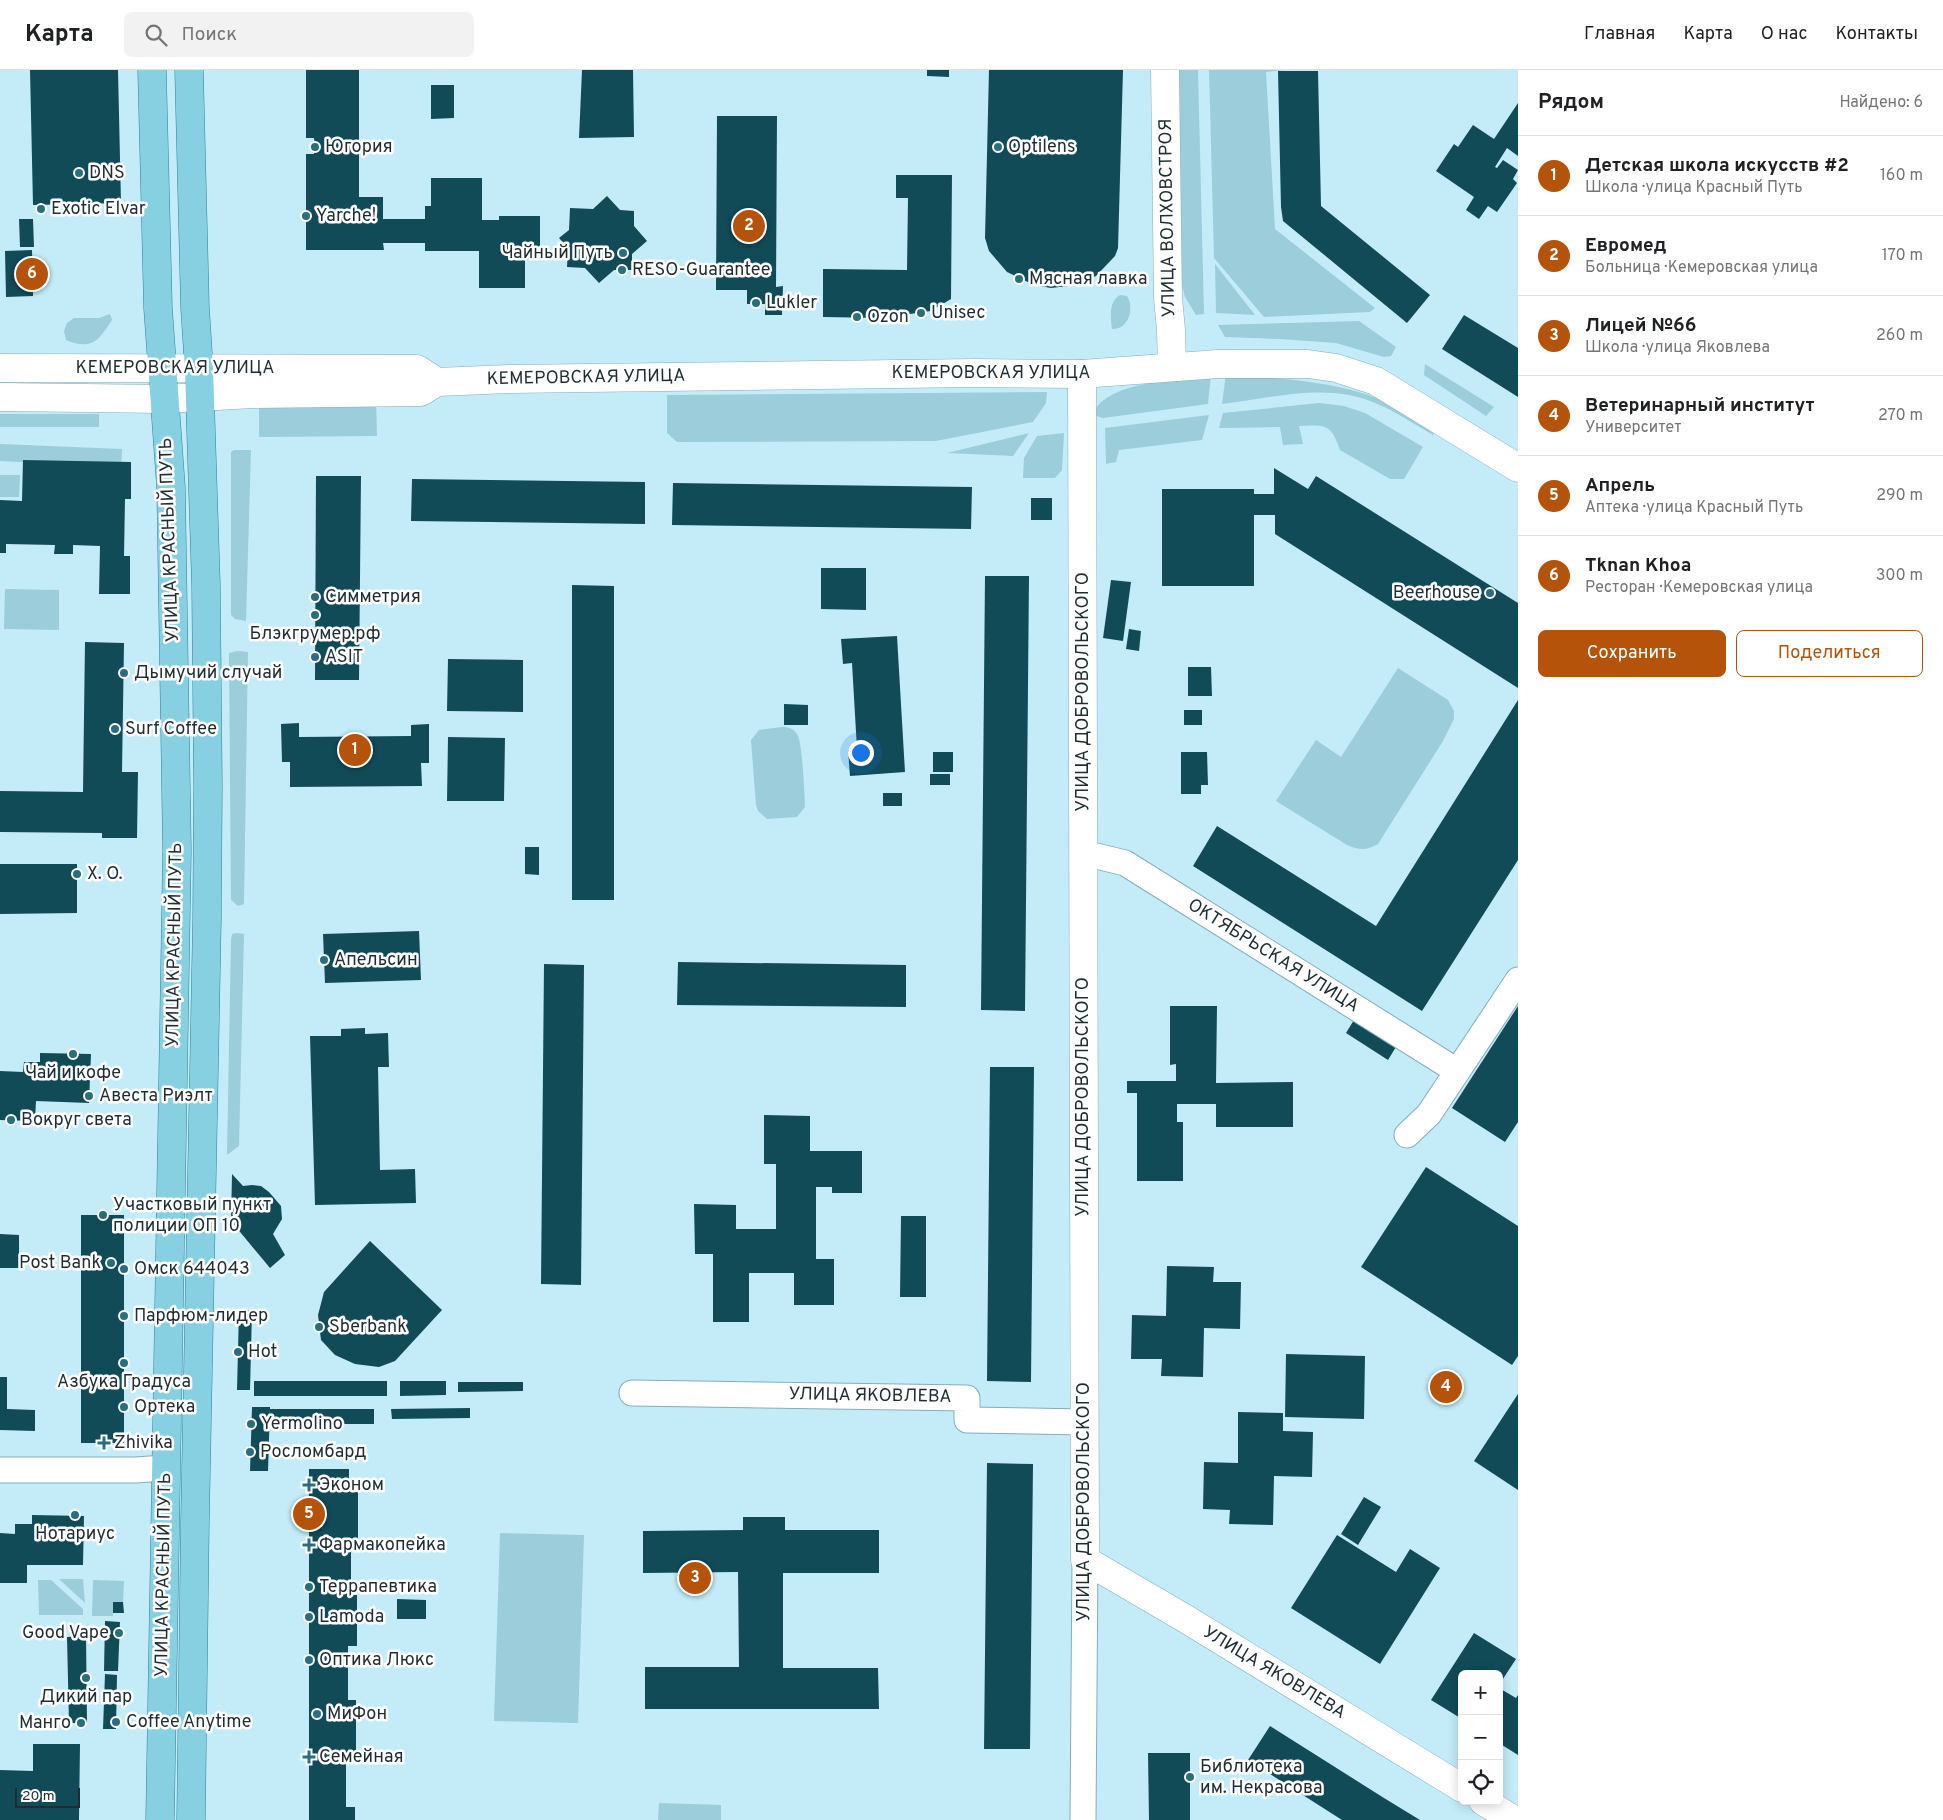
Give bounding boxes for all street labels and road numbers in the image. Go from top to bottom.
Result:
street label: УЛИЦА ВОЛХОВСТРОЯ [1155,118,1181,318]
street label: КЕМЕРОВСКАЯ УЛИЦА [76,357,274,380]
street label: КЕМЕРОВСКАЯ УЛИЦА [892,362,1090,385]
street label: КЕМЕРОВСКАЯ УЛИЦА [486,365,686,391]
street label: УЛИЦА КРАСНЫЙ ПУТЬ [153,437,185,643]
street label: УЛИЦА ДОБРОВОЛЬСКОГО [1072,572,1095,812]
street label: УЛИЦА КРАСНЫЙ ПУТЬ [160,843,188,1047]
street label: ОКТЯБРЬСКАЯ УЛИЦА [1183,894,1363,1018]
street label: УЛИЦА ДОБРОВОЛЬСКОГО [1072,977,1095,1217]
street label: УЛИЦА ДОБРОВОЛЬСКОГО [1073,1382,1096,1622]
street label: УЛИЦА ЯКОВЛЕВА [788,1383,952,1409]
street label: УЛИЦА КРАСНЫЙ ПУТЬ [149,1473,177,1677]
street label: УЛИЦА ЯКОВЛЕВА [1198,1621,1350,1725]

